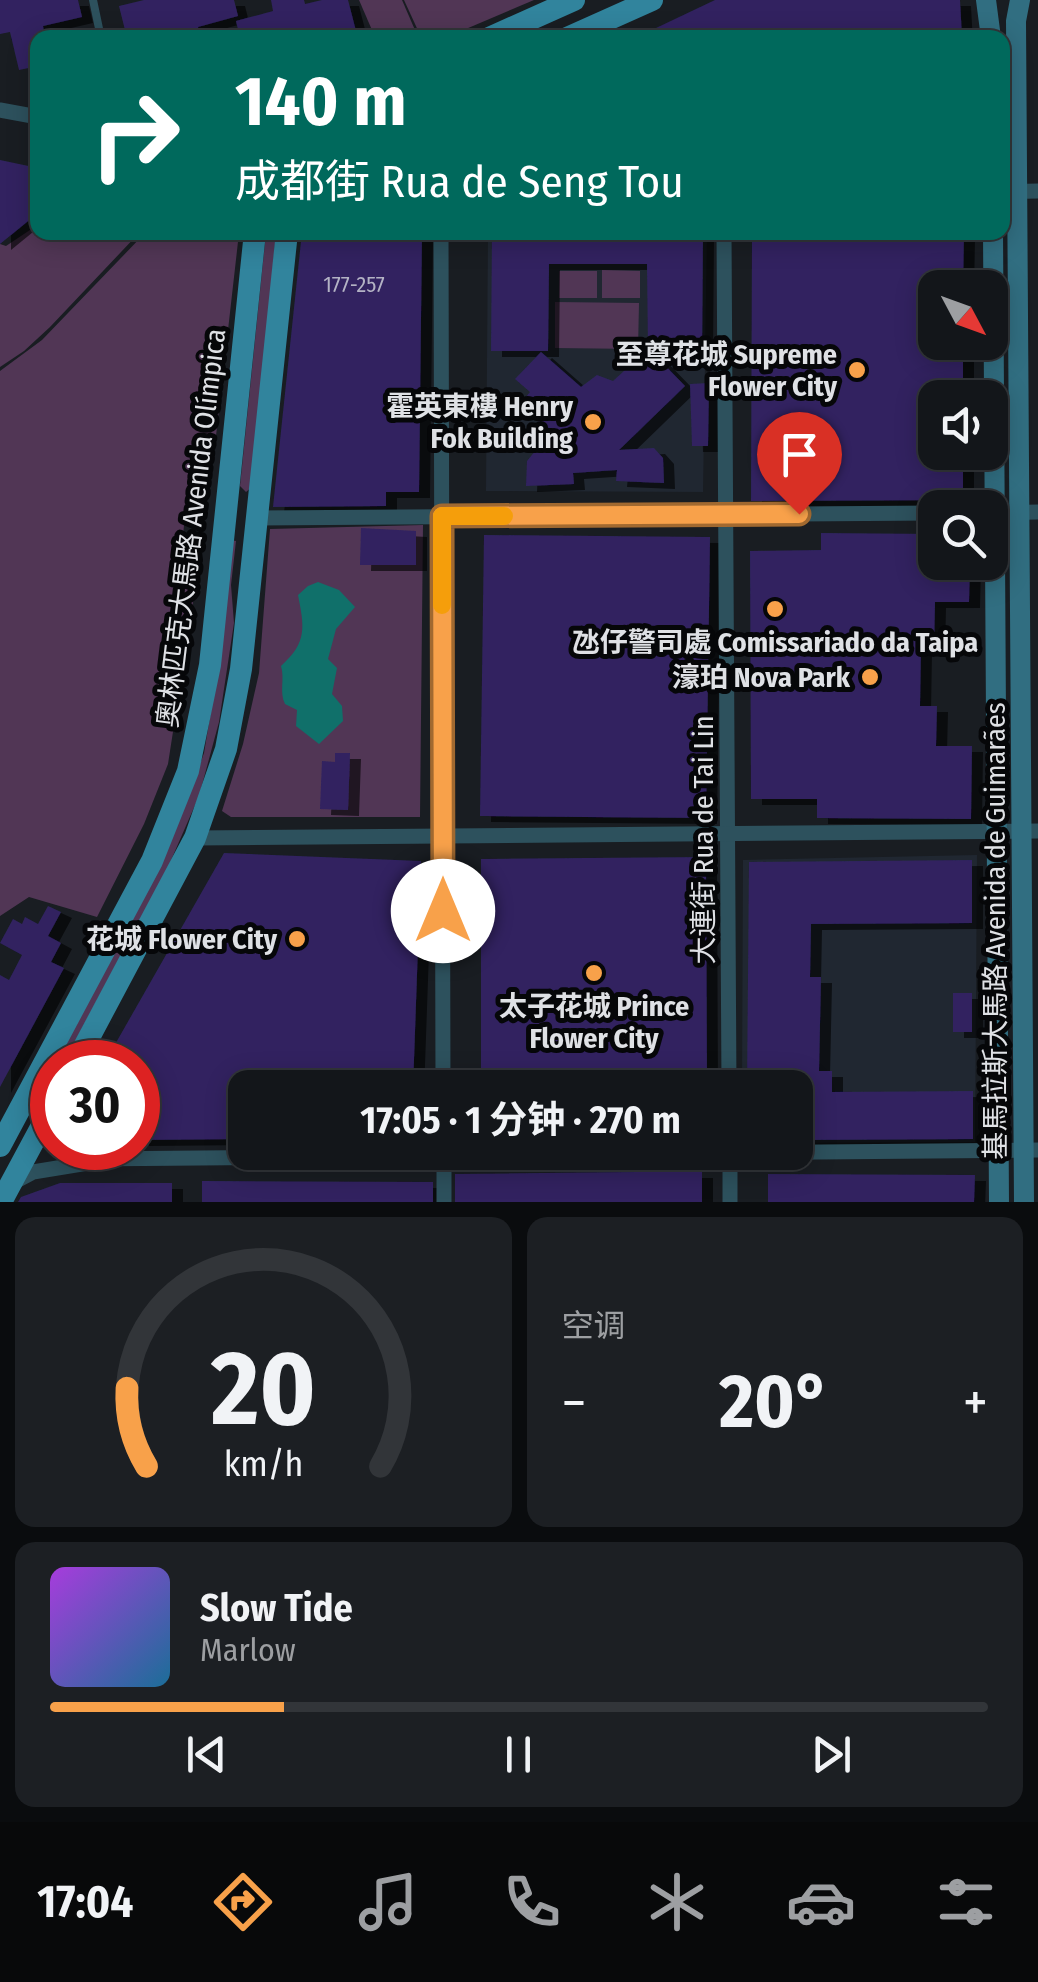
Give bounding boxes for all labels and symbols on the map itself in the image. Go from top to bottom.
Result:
north arrow [918,270,1008,360]
house number: 177-257 [323,271,385,298]
street label: 奧林匹克大馬路 Avenida Olímpica [151,327,232,729]
place label: 至尊花城 Supreme Flower City [616,338,838,403]
marker: 至尊花城 Supreme Flower City [846,359,868,381]
place label: 霍英東樓 Henry Fok Building [386,390,574,455]
marker: 霍英東樓 Henry Fok Building [582,411,604,433]
pin [757,412,842,515]
marker: 氹仔警司處 Comissariado da Taipa [764,598,786,620]
place label: 氹仔警司處 Comissariado da Taipa [572,626,978,659]
place label: 濠珀 Nova Park [672,661,851,694]
marker: 濠珀 Nova Park [859,666,881,688]
street label: 基馬拉斯大馬路 Avenida de Guimarães [979,702,1012,1160]
street label: 大連街 Rua de Tai Lin [687,715,720,965]
position arrow [391,859,495,963]
place label: 花城 Flower City [86,923,278,956]
marker: 花城 Flower City [286,928,308,950]
marker: 太子花城 Prince Flower City [583,962,605,984]
place label: 太子花城 Prince Flower City [499,990,689,1055]
speed limit sign: 30 [30,1040,160,1170]

